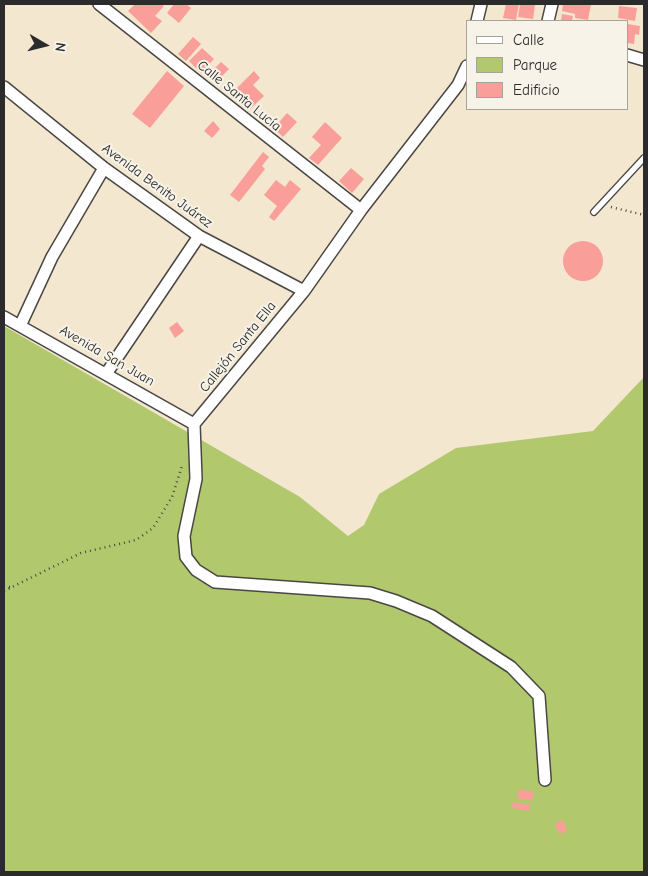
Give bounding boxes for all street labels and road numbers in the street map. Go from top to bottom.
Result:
street label: Calle Santa Lucía [194,57,284,135]
street label: Avenida Benito Juárez [99,140,215,232]
street label: Callejón Santa Ella [196,298,280,396]
street label: Avenida San Juan [57,322,157,390]

